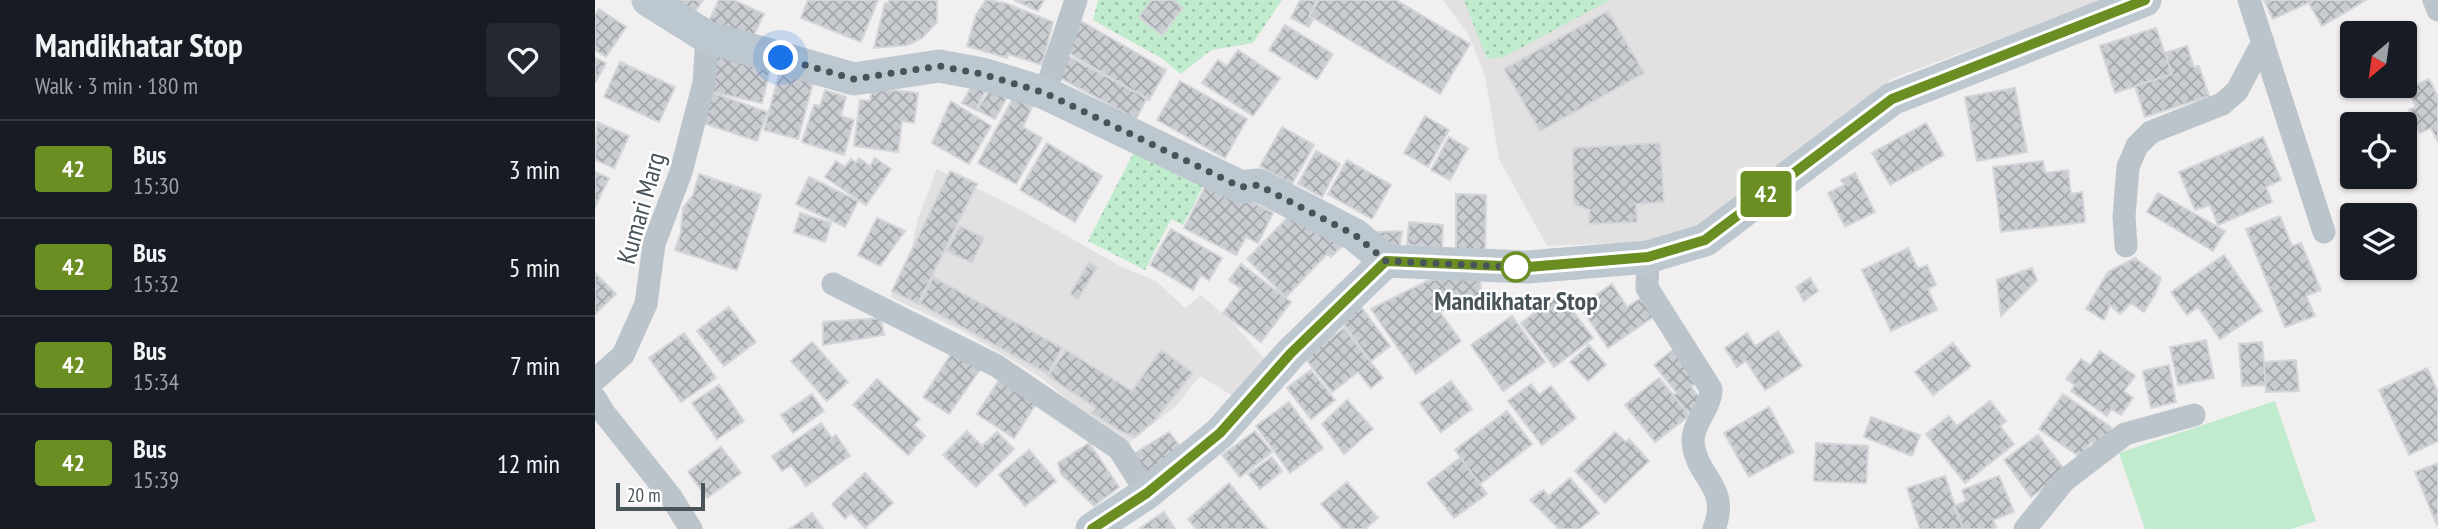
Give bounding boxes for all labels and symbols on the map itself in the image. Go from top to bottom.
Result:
north arrow [2340,21,2417,98]
your location [763,40,798,75]
street label: Kumari Marg [609,148,672,267]
line badge: 42 [1735,171,1797,217]
marker: Mandikhatar Stop [1501,252,1531,282]
place label: Mandikhatar Stop [1434,284,1598,317]
scale bar [616,480,705,512]

